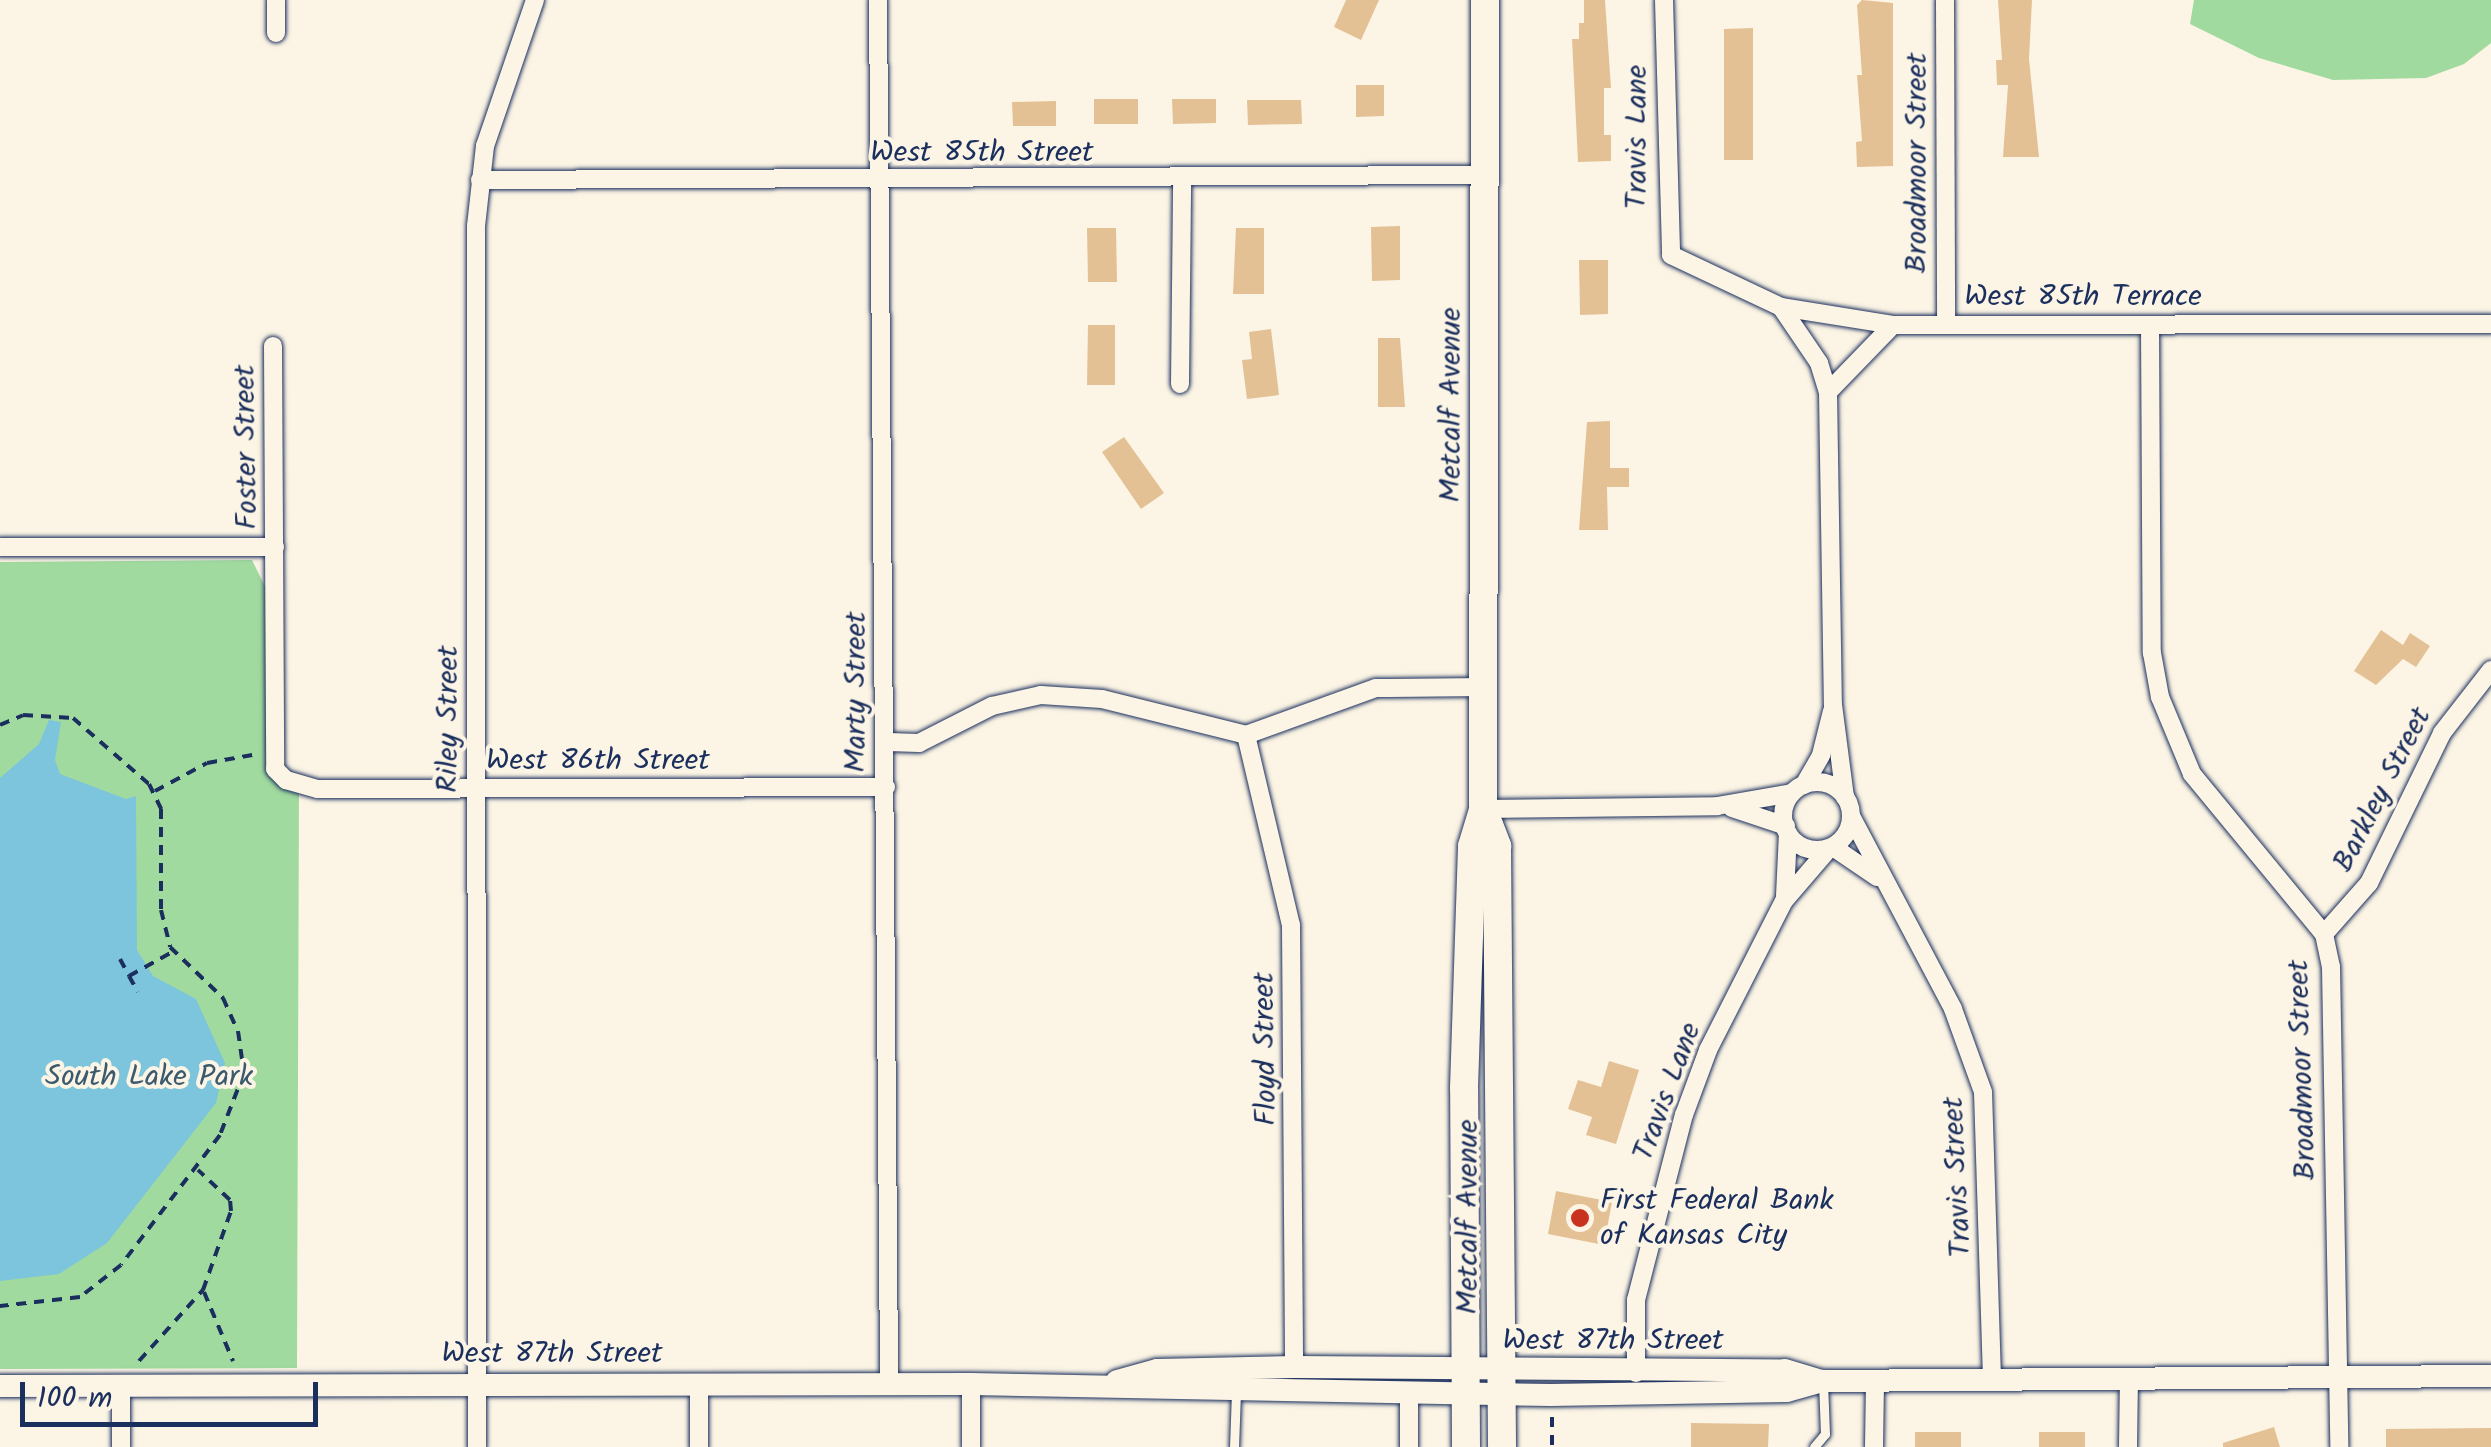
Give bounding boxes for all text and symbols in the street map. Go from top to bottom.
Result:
street label: Broadmoor Street [1900,53,1936,273]
street label: Travis Lane [1620,65,1656,209]
street label: West 85th Street [870,135,1094,171]
street label: West 85th Terrace [1964,279,2202,315]
street label: Metcalf Avenue [1434,307,1470,503]
street label: Foster Street [228,364,266,530]
street label: Marty Street [839,611,875,773]
street label: Riley Street [431,645,467,793]
street label: Barkley Street [2326,702,2440,878]
street label: West 86th Street [486,743,710,779]
street label: Broadmoor Street [2281,959,2325,1181]
street label: Floyd Street [1247,972,1285,1126]
street label: Travis Lane [1626,1018,1710,1166]
park label: South Lake Park [45,1059,253,1095]
street label: Travis Street [1936,1096,1980,1258]
street label: Metcalf Avenue [1451,1119,1487,1315]
place label: First Federal Bank of Kansas City [1600,1183,1833,1254]
marker: First Federal Bank of Kansas City [1569,1207,1591,1229]
street label: West 87th Street [1502,1323,1724,1359]
street label: West 87th Street [441,1336,663,1372]
scale bar [25,1362,322,1424]
text: 100 m [37,1375,112,1423]

